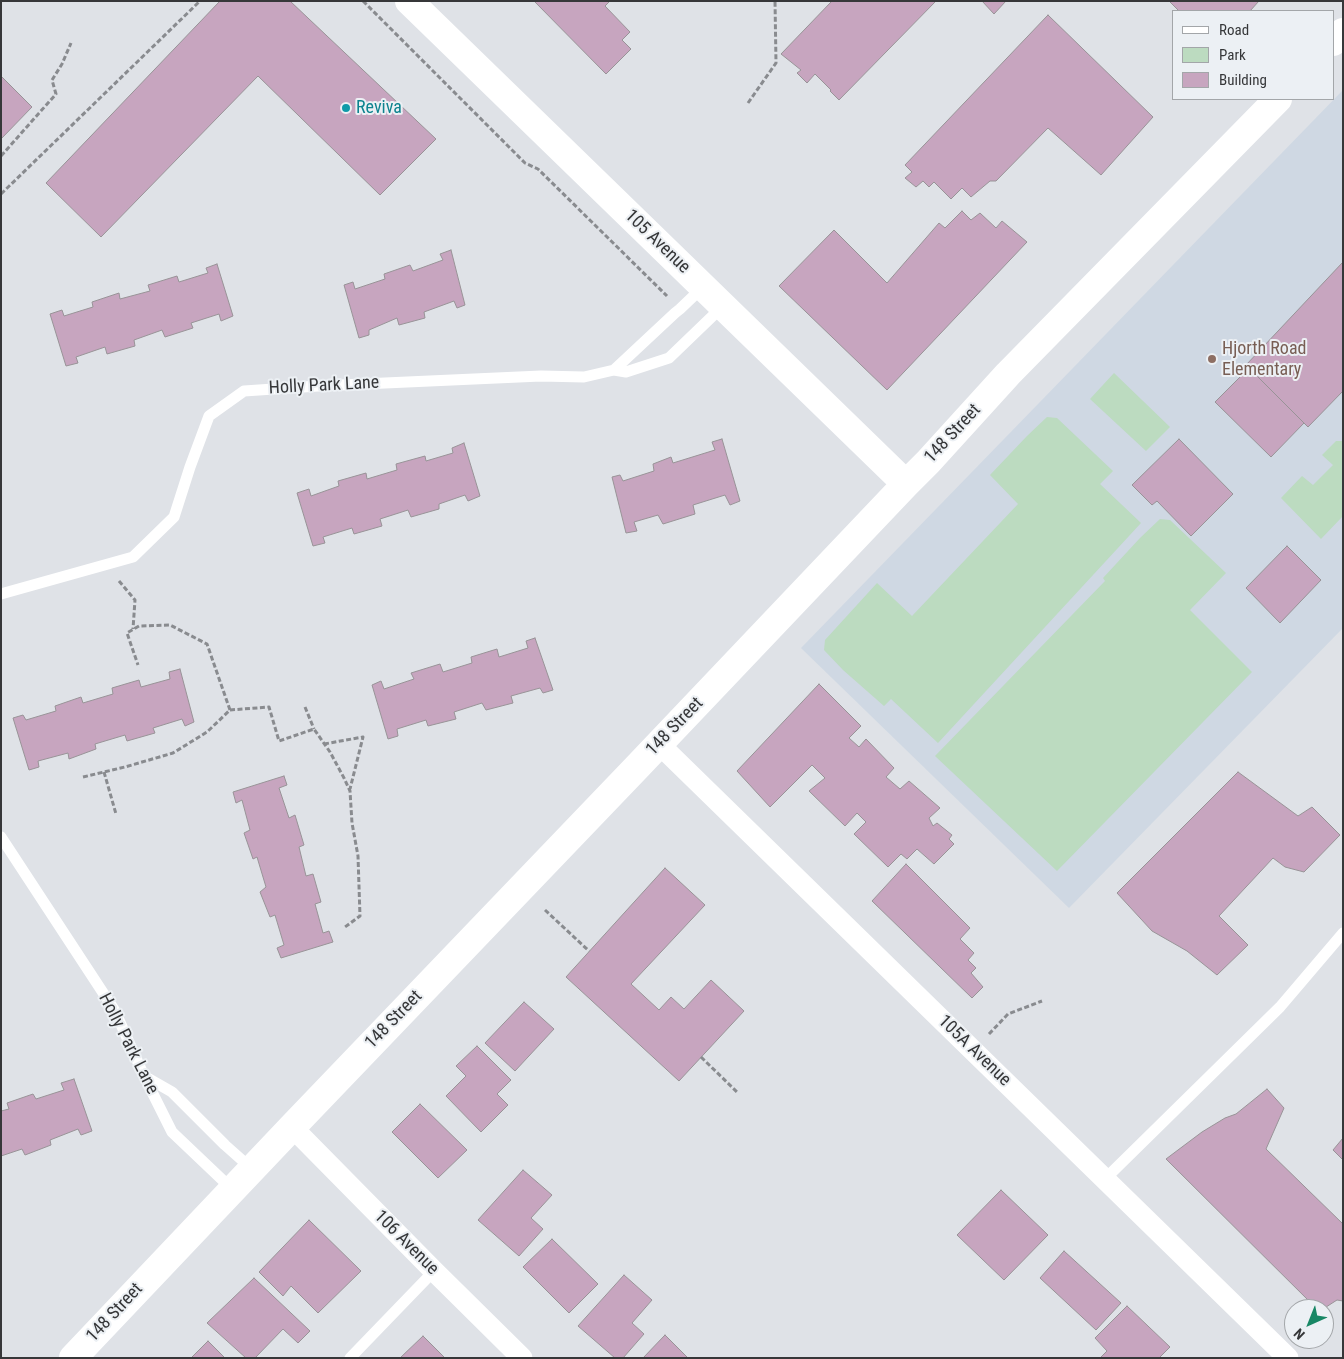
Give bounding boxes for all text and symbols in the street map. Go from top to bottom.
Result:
legend [1172,10,1334,100]
text: Road [1219,21,1249,39]
text: Park [1219,46,1246,64]
text: Building [1219,71,1267,89]
place label: Reviva [356,97,402,119]
marker: Reviva [340,102,352,114]
street label: 105 Avenue [620,206,694,278]
place label: Hjorth Road Elementary [1222,338,1306,380]
marker: Hjorth Road Elementary [1206,353,1218,365]
street label: Holly Park Lane [268,372,380,400]
street label: 148 Street [920,400,986,468]
street label: 148 Street [642,693,708,761]
street label: 148 Street [361,986,427,1054]
street label: Holly Park Lane [93,990,163,1098]
street label: 105A Avenue [933,1011,1015,1091]
street label: 106 Avenue [369,1206,443,1280]
street label: 148 Street [82,1279,148,1347]
north arrow [1284,1299,1334,1349]
text: N [1291,1325,1308,1343]

